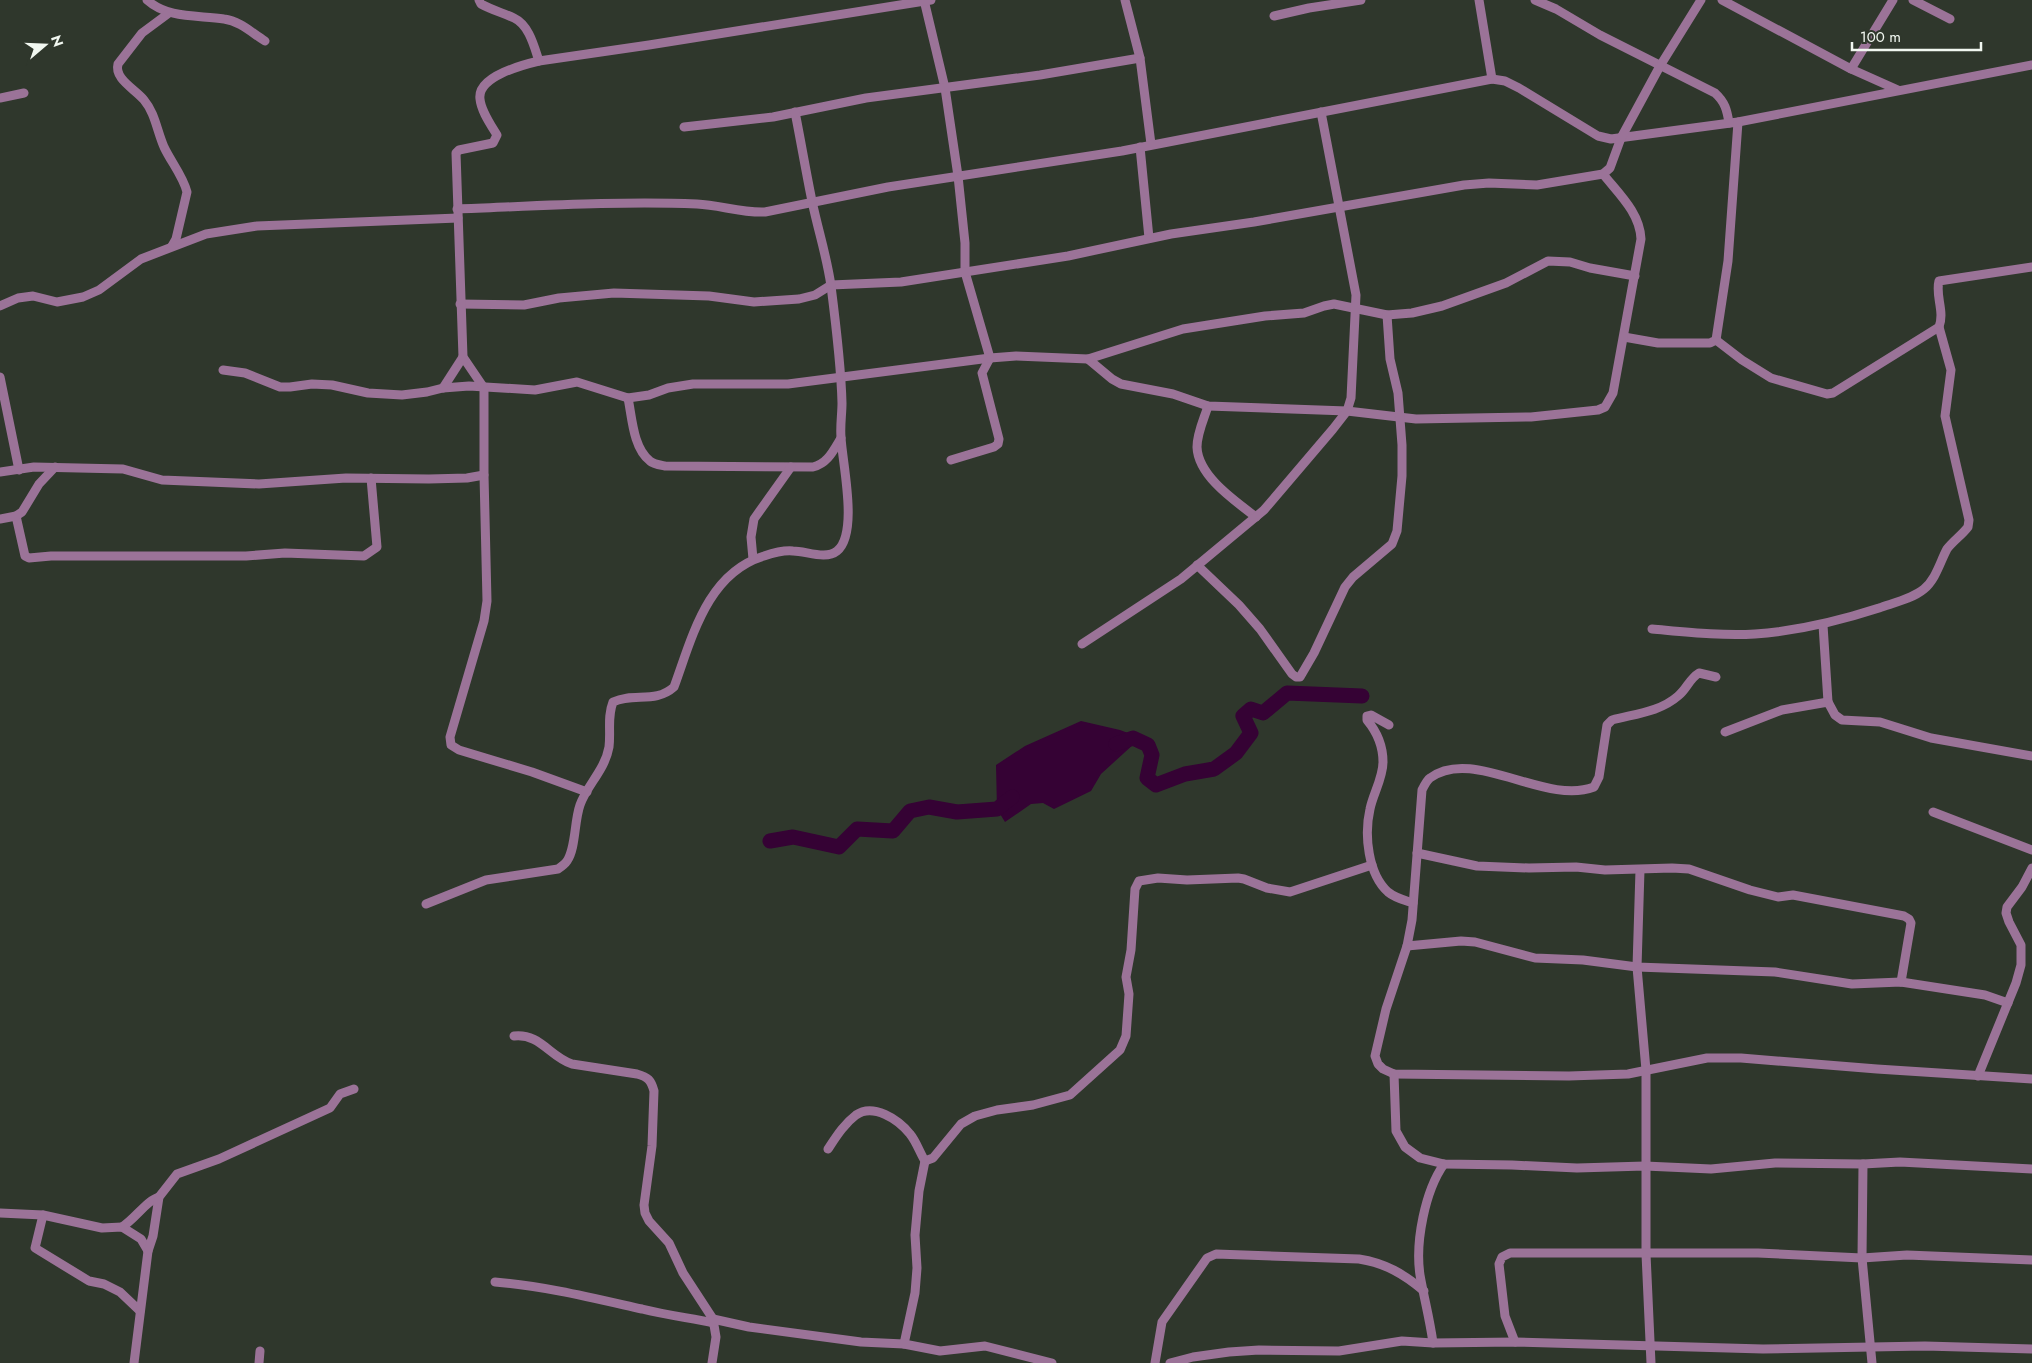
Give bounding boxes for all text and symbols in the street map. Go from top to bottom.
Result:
north arrow [20,20,70,70]
scale bar [1852,20,1981,52]
text: 100 m [1860,26,1901,48]
text: N [46,32,69,49]

